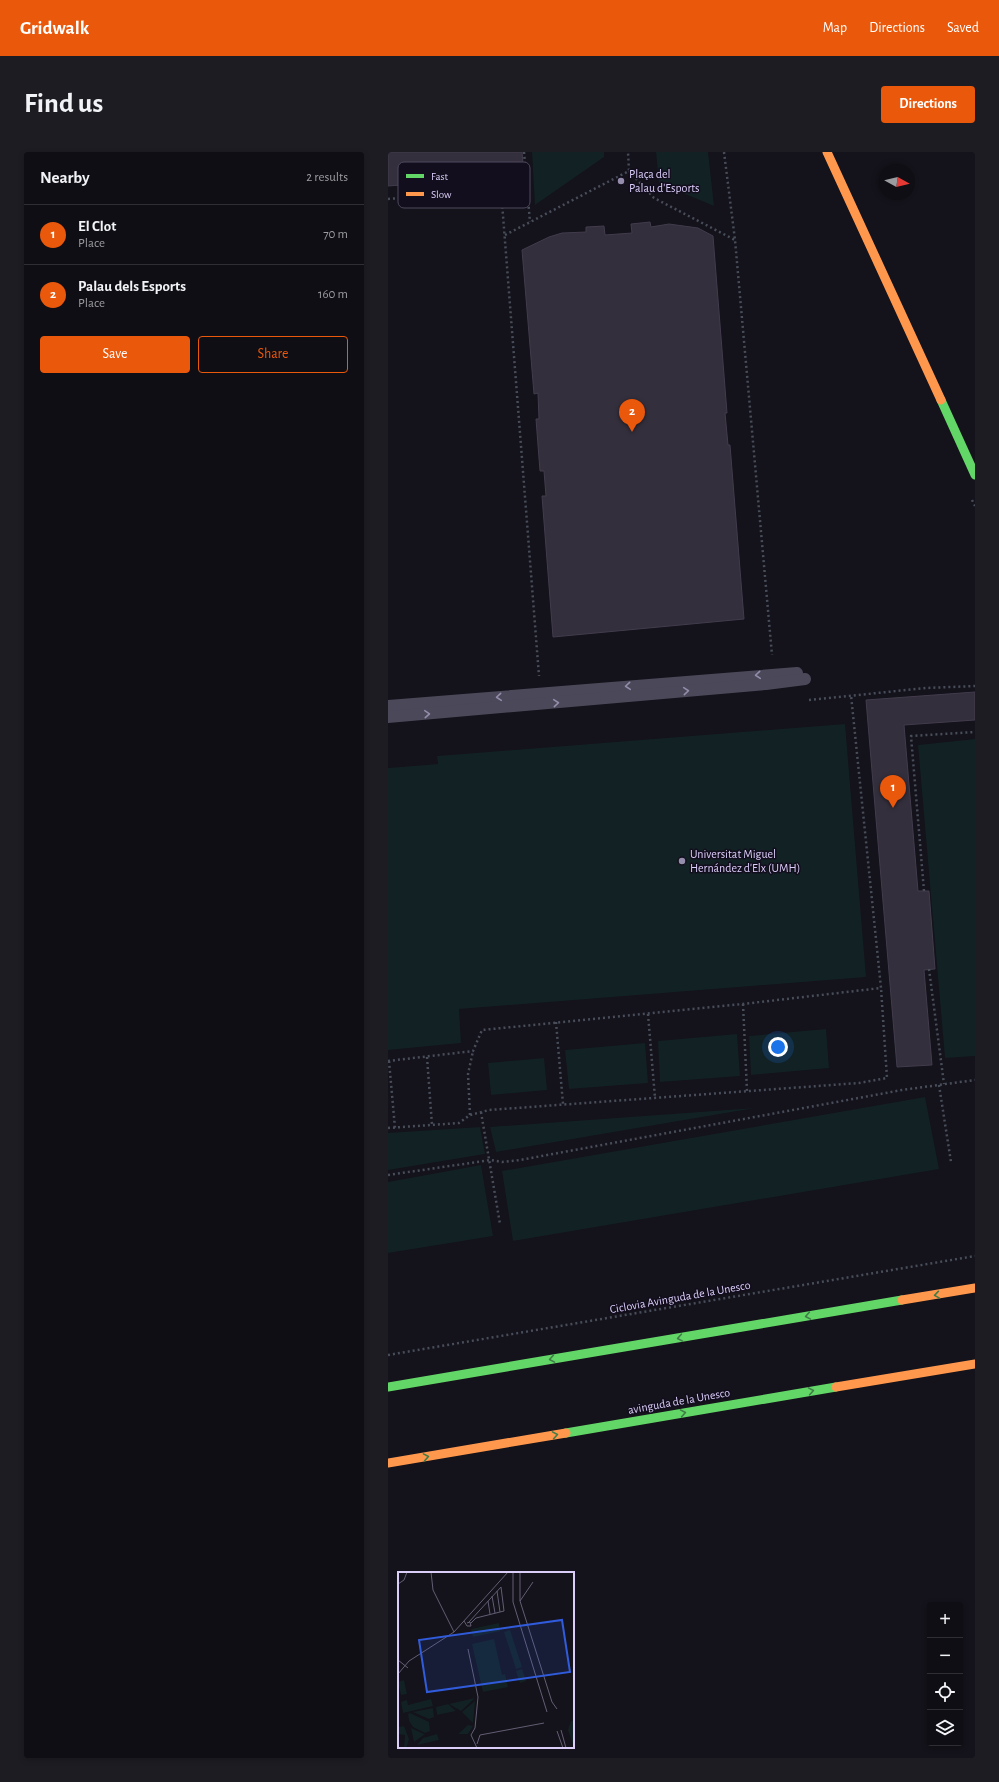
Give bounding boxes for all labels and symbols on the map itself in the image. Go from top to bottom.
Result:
legend [398,162,530,208]
north arrow [879,164,915,200]
place label: Plaça del Palau d'Esports [629,168,700,194]
text: Fast [431,171,449,182]
marker: Plaça del Palau d'Esports [616,176,626,186]
text: Slow [431,189,452,200]
pin: 2 [619,399,645,432]
one-way arrow [755,670,761,679]
one-way arrow [625,681,632,690]
one-way arrow [683,687,689,696]
one-way arrow [496,692,502,701]
one-way arrow [553,698,559,707]
one-way arrow [424,709,430,718]
pin: 1 [880,775,906,808]
place label: Universitat Miguel Hernández d'Elx (UMH) [690,848,800,874]
marker: Universitat Miguel Hernández d'Elx (UMH) [677,856,687,866]
your location [768,1037,788,1057]
street label: Ciclovia Avinguda de la Unesco [609,1279,751,1315]
one-way arrow [933,1290,940,1299]
one-way arrow [805,1311,811,1320]
one-way arrow [677,1333,683,1341]
one-way arrow [549,1354,555,1363]
street label: avinguda de la Unesco [627,1386,731,1416]
one-way arrow [808,1387,814,1396]
one-way arrow [680,1409,686,1418]
one-way arrow [551,1431,558,1440]
one-way arrow [423,1453,430,1462]
inset map [398,1572,574,1748]

